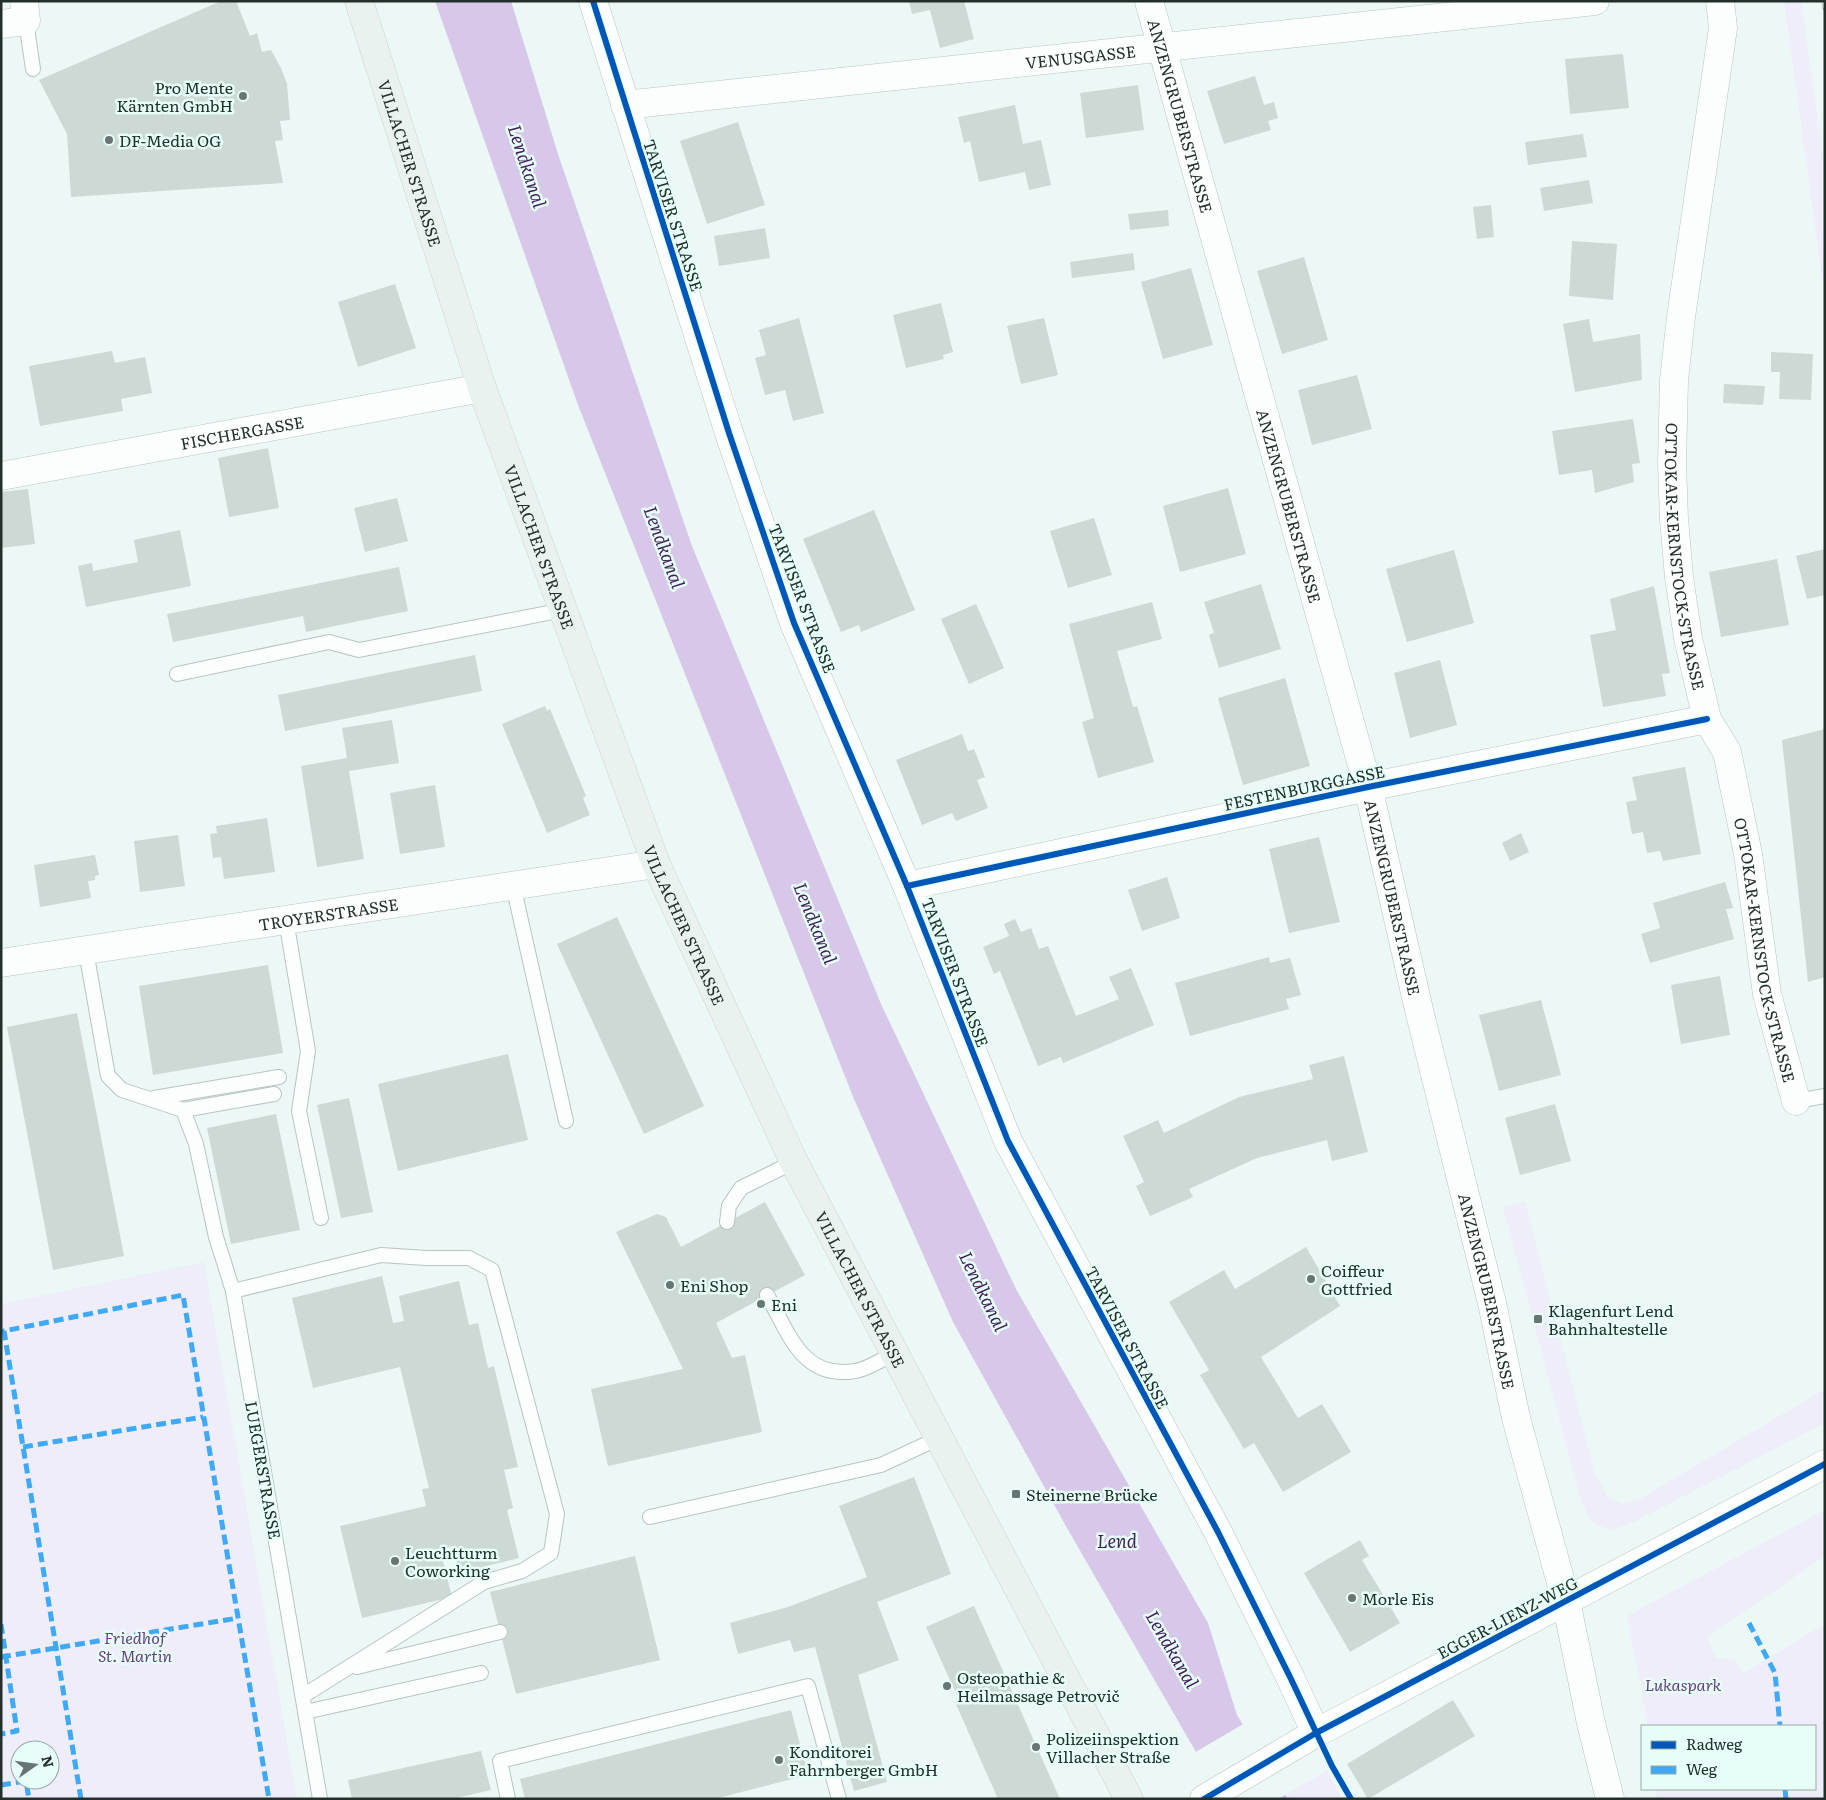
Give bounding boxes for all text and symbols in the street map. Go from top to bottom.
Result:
street label: ANZENGRUBERSTRASSE [1142,16,1219,215]
street label: VENUSGASSE [1024,38,1137,74]
place label: Pro Mente Kärnten GmbH [117,75,233,117]
street label: VILLACHER STRASSE [373,77,448,249]
marker: Pro Mente Kärnten GmbH [237,90,249,102]
water label: Lendkanal [502,121,554,212]
place label: DF-Media OG [119,128,221,152]
marker: DF-Media OG [103,134,115,146]
street label: TARVISER STRASSE [638,136,710,294]
street label: ANZENGRUBERSTRASSE [1251,406,1328,606]
street label: FISCHERGASSE [178,409,306,455]
street label: OTTOKAR-KERNSTOCK-STRASSE [1660,422,1712,692]
street label: VILLACHER STRASSE [499,461,581,632]
water label: Lendkanal [638,502,693,593]
street label: TARVISER STRASSE [763,520,843,676]
street label: FESTENBURGGASSE [1221,758,1387,816]
street label: ANZENGRUBERSTRASSE [1359,797,1427,998]
street label: OTTOKAR-KERNSTOCK-STRASSE [1729,815,1802,1085]
street label: VILLACHER STRASSE [638,841,732,1009]
water label: Lendkanal [787,878,845,969]
street label: TROYERSTRASSE [257,891,400,936]
street label: TARVISER STRASSE [916,894,996,1050]
street label: ANZENGRUBERSTRASSE [1453,1190,1522,1391]
street label: VILLACHER STRASSE [810,1207,912,1372]
water label: Lendkanal [953,1247,1015,1336]
place label: Coiffeur Gottfried [1321,1258,1392,1300]
street label: TARVISER STRASSE [1080,1261,1176,1413]
place label: Eni Shop [680,1273,749,1297]
marker: Coiffeur Gottfried [1305,1273,1317,1285]
marker: Eni Shop [664,1279,676,1291]
place label: Eni [771,1292,797,1316]
marker: Eni [755,1298,767,1310]
place label: Klagenfurt Lend Bahnhaltestelle [1548,1298,1674,1340]
marker: Klagenfurt Lend Bahnhaltestelle [1532,1313,1544,1325]
street label: LUEGERSTRASSE [240,1399,288,1541]
place label: Steinerne Brücke [1026,1482,1158,1506]
marker: Steinerne Brücke [1010,1488,1022,1500]
water label: Lend [1097,1527,1138,1554]
place label: Leuchtturm Coworking [405,1540,498,1582]
marker: Leuchtturm Coworking [389,1555,401,1567]
street label: EGGER-LIENZ-WEG [1432,1570,1582,1664]
place label: Morle Eis [1362,1586,1434,1610]
marker: Morle Eis [1346,1592,1358,1604]
water label: Lendkanal [1140,1605,1207,1694]
park label: Friedhof St. Martin [98,1625,173,1667]
place label: Osteopathie & Heilmassage Petrovič [957,1665,1120,1707]
park label: Lukaspark [1645,1672,1722,1696]
marker: Osteopathie & Heilmassage Petrovič [941,1680,953,1692]
legend [1641,1725,1816,1790]
place label: Polizeiinspektion Villacher Straße [1046,1726,1179,1768]
text: Radweg [1686,1732,1743,1755]
place label: Konditorei Fahrnberger GmbH [789,1739,938,1781]
north arrow [10,1740,60,1790]
marker: Polizeiinspektion Villacher Straße [1030,1741,1042,1753]
text: N [37,1753,60,1770]
marker: Konditorei Fahrnberger GmbH [773,1754,785,1766]
text: Weg [1686,1757,1718,1780]

